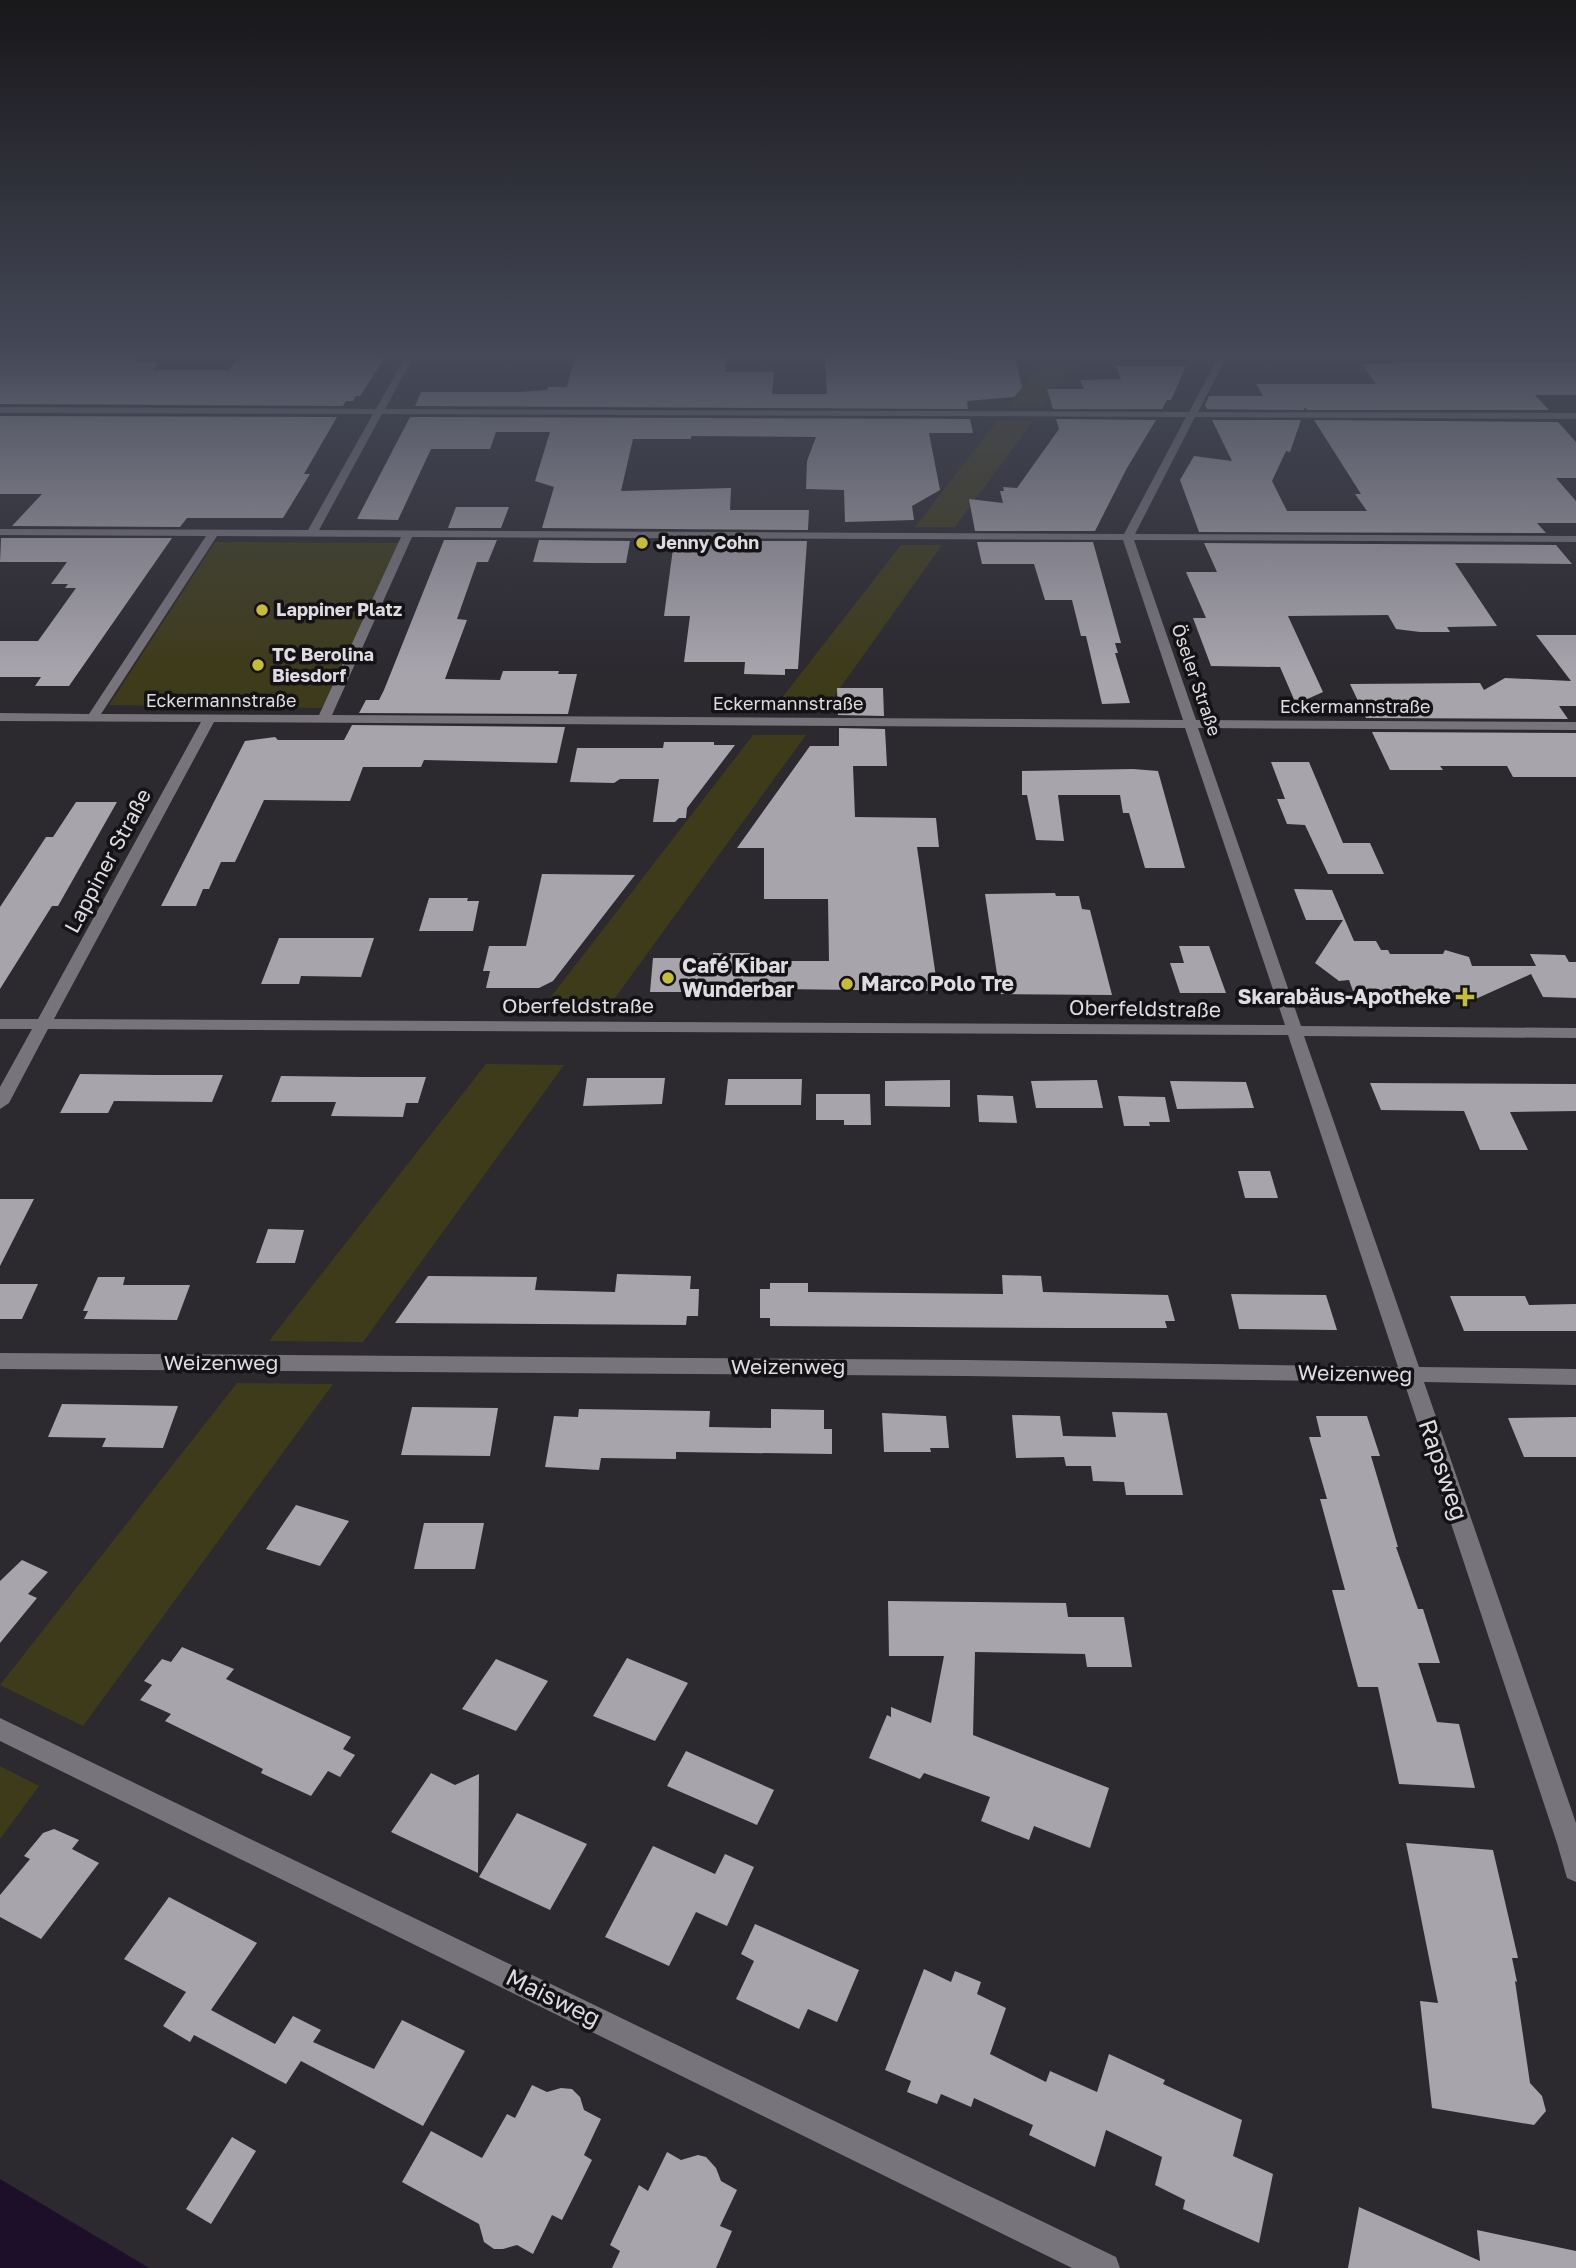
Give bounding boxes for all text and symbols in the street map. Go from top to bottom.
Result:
place label: Jenny Cohn [656,531,759,553]
marker: Jenny Cohn [634,535,650,551]
place label: Lappiner Platz [276,598,402,620]
marker: Lappiner Platz [254,602,270,618]
street label: Öseler Straße [1167,621,1226,739]
place label: TC Berolina Biesdorf [272,643,374,686]
marker: TC Berolina Biesdorf [250,657,266,673]
street label: Eckermannstraße [146,689,296,711]
street label: Eckermannstraße [713,692,863,714]
street label: Eckermannstraße [1280,695,1430,717]
street label: Lappiner Straße [58,784,156,937]
place label: Café Kibar Wunderbar [682,952,795,1002]
marker: Café Kibar Wunderbar [660,970,676,986]
place label: Marco Polo Tre [861,970,1014,996]
marker: Marco Polo Tre [839,976,855,992]
place label: Skarabäus-Apotheke [1237,983,1451,1009]
marker: Skarabäus-Apotheke [1457,989,1473,1005]
street label: Oberfeldstraße [502,992,654,1018]
street label: Oberfeldstraße [1069,994,1221,1022]
street label: Weizenweg [164,1349,278,1375]
street label: Weizenweg [731,1353,845,1379]
street label: Weizenweg [1297,1359,1413,1387]
street label: Rapsweg [1414,1415,1475,1524]
street label: Maisweg [502,1961,606,2032]

